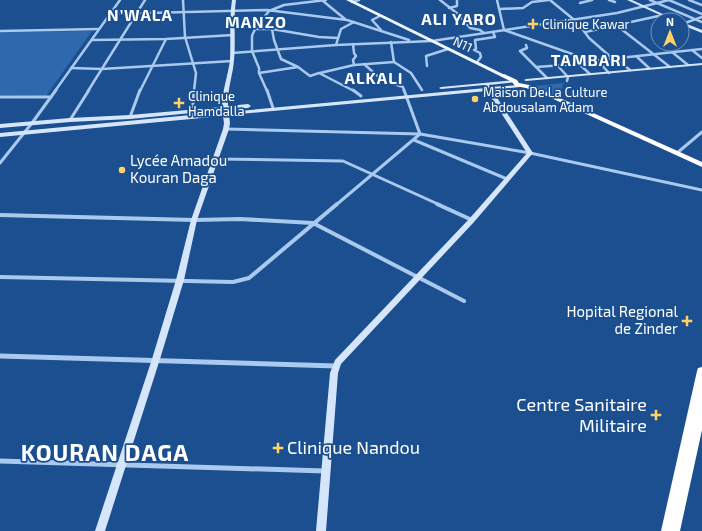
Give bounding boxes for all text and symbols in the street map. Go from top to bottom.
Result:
district label: N’WALA [107,5,173,24]
district label: ALI YARO [421,9,497,28]
district label: MANZO [225,12,287,31]
north arrow [650,12,690,52]
text: N [666,15,674,28]
place label: Clinique Kawar [542,16,630,32]
marker: Clinique Kawar [527,18,539,30]
street label: N11 [451,33,475,55]
district label: TAMBARI [551,50,627,69]
district label: ALKALI [345,68,403,87]
place label: Maison De La Culture Abdousalam Adam [483,84,607,115]
place label: Clinique Hamdalla [188,88,245,119]
marker: Maison De La Culture Abdousalam Adam [470,94,480,104]
marker: Clinique Hamdalla [173,97,185,109]
place label: Lycée Amadou Kouran Daga [130,151,227,186]
marker: Lycée Amadou Kouran Daga [117,165,127,175]
place label: Hopital Regional de Zinder [566,302,679,337]
marker: Hopital Regional de Zinder [681,315,693,327]
place label: Centre Sanitaire Militaire [516,393,647,436]
marker: Centre Sanitaire Militaire [650,409,662,421]
place label: Clinique Nandou [287,436,420,458]
district label: KOURAN DAGA [21,438,189,466]
marker: Clinique Nandou [272,442,284,454]

